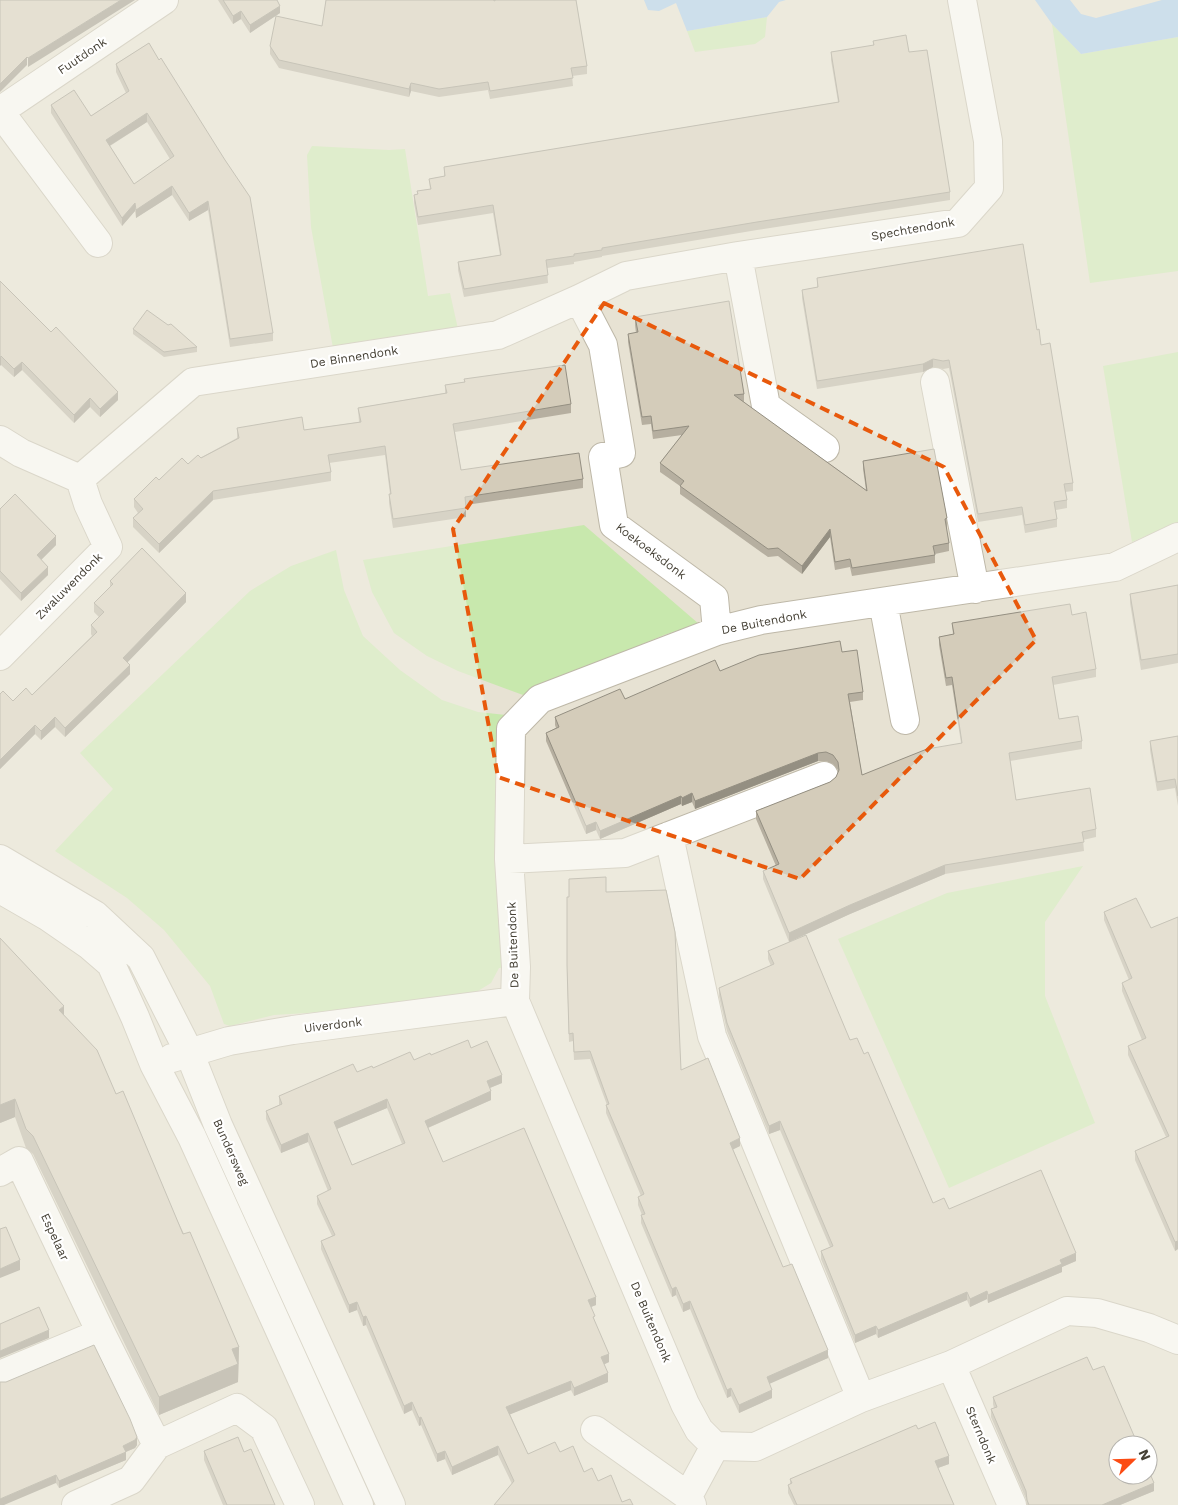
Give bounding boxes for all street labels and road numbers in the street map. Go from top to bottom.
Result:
street label: Fuutdonk [55,35,109,77]
street label: Spechtendonk [870,215,956,243]
street label: De Binnendonk [309,343,399,371]
street label: Koekoeksdonk [613,520,689,582]
street label: Zwaluwendonk [33,550,105,622]
street label: De Buitendonk [720,607,808,637]
street label: De Buitendonk [504,901,522,988]
street label: Uiverdonk [303,1014,363,1036]
street label: Bundersweg [210,1117,252,1188]
street label: Espelaar [38,1211,72,1263]
street label: De Buitendonk [628,1279,674,1365]
street label: Sterndonk [963,1404,999,1466]

